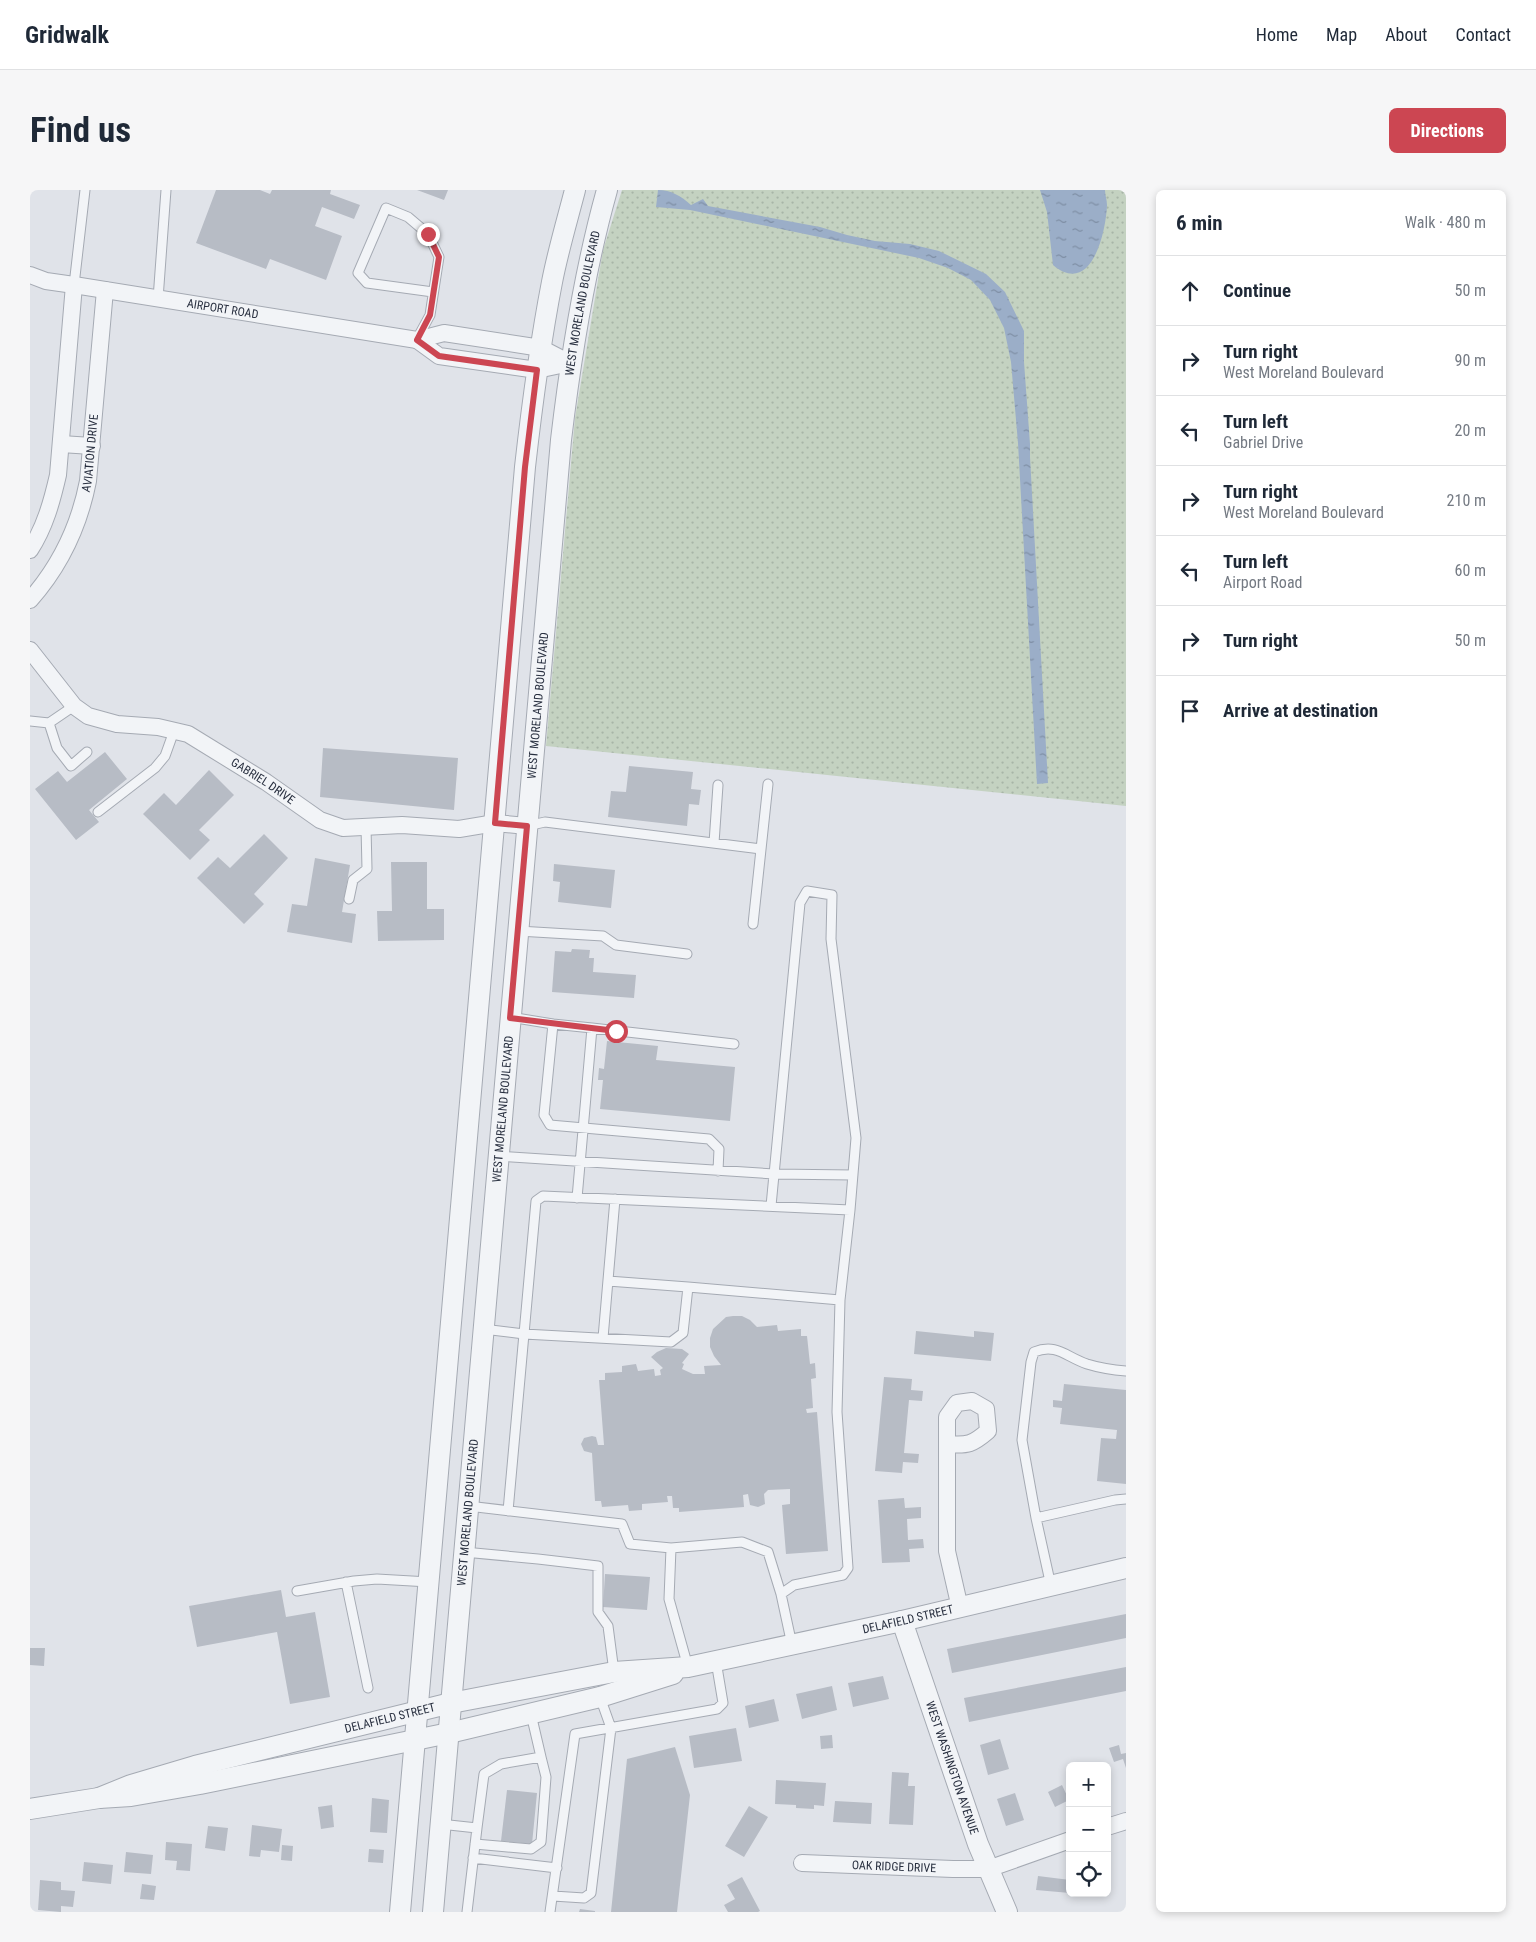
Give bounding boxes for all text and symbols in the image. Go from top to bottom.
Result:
text: Gridwalk [25,21,109,49]
text: Home [1256,24,1298,45]
text: Map [1326,24,1357,45]
text: About [1385,24,1427,45]
text: Contact [1455,24,1511,45]
button: Directions [1389,108,1506,153]
text: Find us [30,110,131,151]
text: 6 min [1176,211,1223,235]
text: Walk · 480 m [1405,213,1486,232]
route end [417,223,440,246]
street label: WEST MORELAND BOULEVARD [562,229,603,377]
icon: ahead [1176,277,1204,305]
text: Continue [1223,279,1291,302]
text: 50 m [1454,281,1486,300]
street label: AIRPORT ROAD [186,296,260,321]
text: Turn right [1223,340,1298,363]
icon: right [1176,347,1204,375]
text: 90 m [1454,351,1486,370]
text: West Moreland Boulevard [1223,363,1384,382]
text: Turn left [1223,410,1288,433]
street label: AVIATION DRIVE [79,414,101,493]
icon: left [1176,417,1204,445]
text: 20 m [1454,421,1486,440]
text: Gabriel Drive [1223,433,1303,452]
text: Turn right [1223,480,1298,503]
icon: right [1176,487,1204,515]
text: 210 m [1447,491,1486,510]
text: West Moreland Boulevard [1223,503,1384,522]
text: Turn left [1223,550,1288,573]
icon: left [1176,557,1204,585]
text: 60 m [1454,561,1486,580]
text: Airport Road [1223,573,1303,592]
icon: right [1176,627,1204,655]
text: Turn right [1223,629,1298,652]
street label: WEST MORELAND BOULEVARD [525,631,551,780]
text: 50 m [1454,631,1486,650]
icon: arrive [1176,697,1204,725]
text: Arrive at destination [1223,699,1378,722]
street label: GABRIEL DRIVE [229,755,298,807]
route start [605,1020,628,1043]
street label: WEST MORELAND BOULEVARD [489,1035,516,1183]
street label: WEST MORELAND BOULEVARD [454,1438,481,1586]
street label: DELAFIELD STREET [861,1602,955,1636]
street label: WEST WASHINGTON AVENUE [923,1699,981,1836]
street label: DELAFIELD STREET [343,1700,437,1736]
map controls [1066,1762,1111,1897]
button: + [1066,1762,1111,1807]
button: − [1066,1807,1111,1852]
button: locate [1066,1852,1111,1897]
street label: OAK RIDGE DRIVE [852,1858,936,1875]

